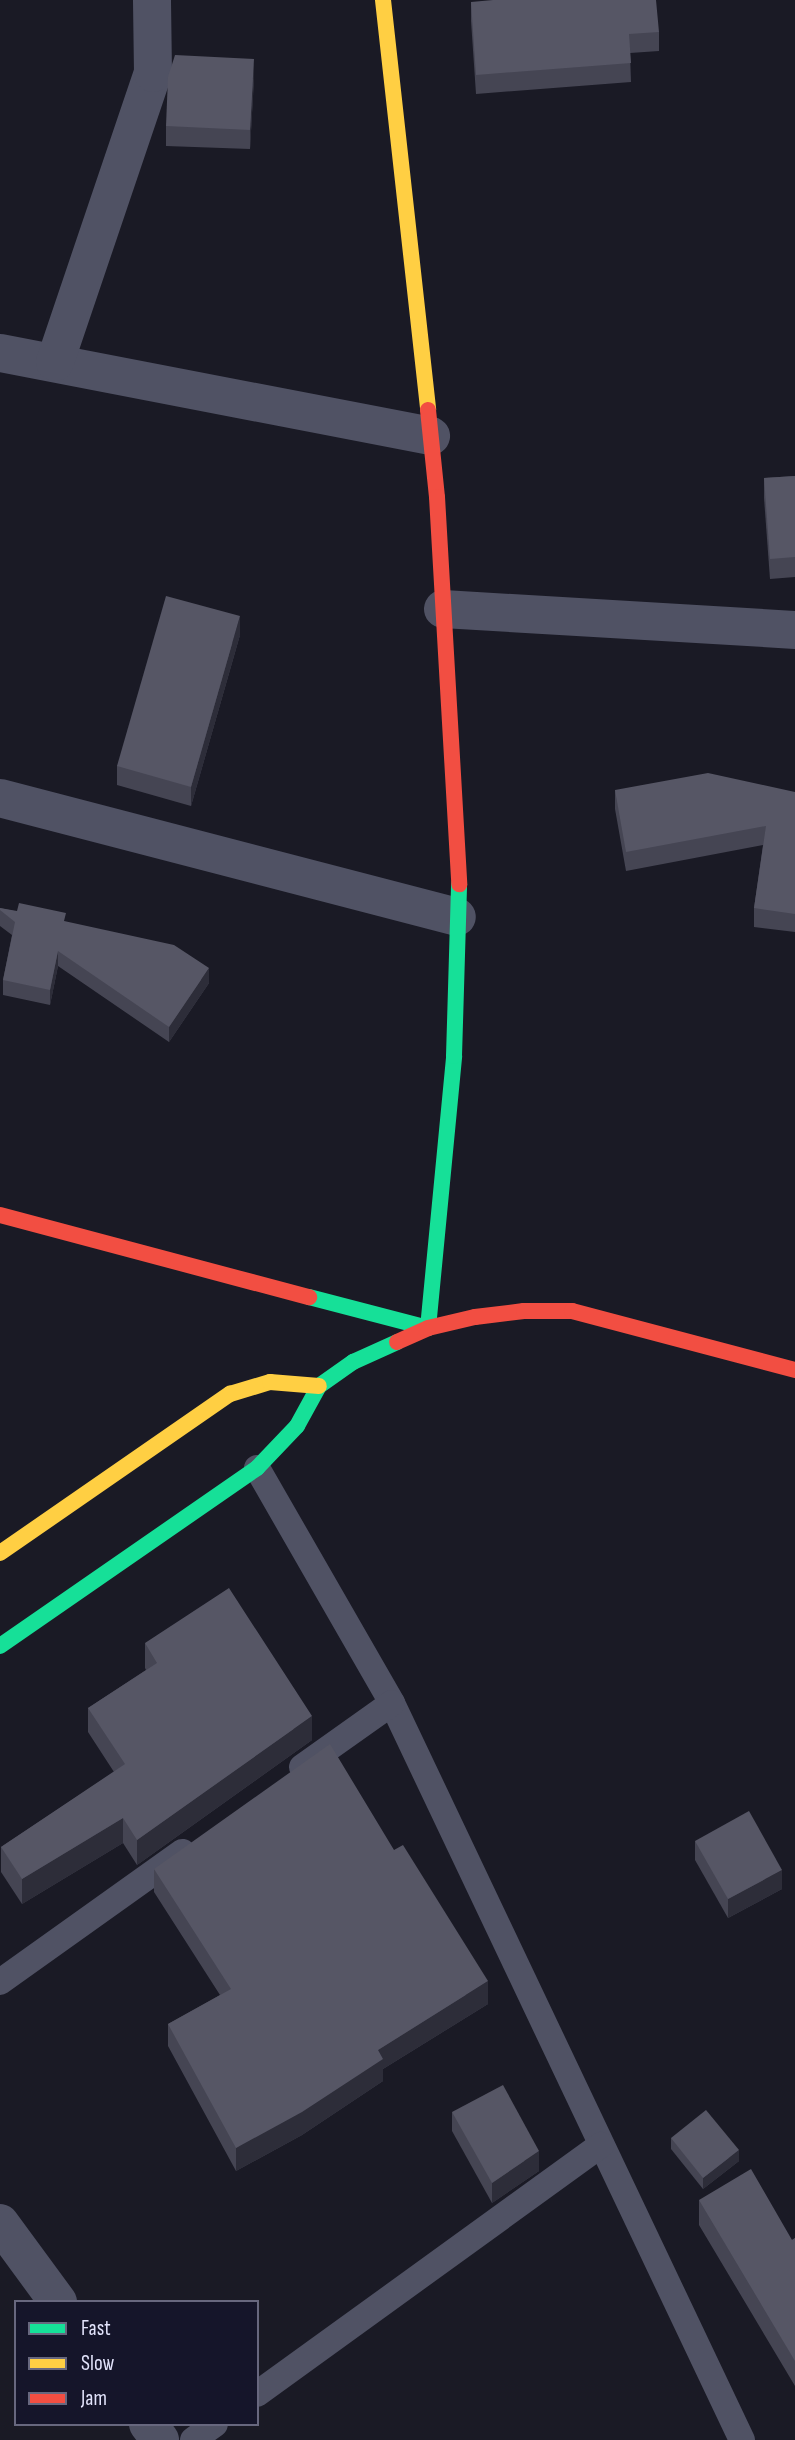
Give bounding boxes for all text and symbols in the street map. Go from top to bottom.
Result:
legend [14,2300,259,2426]
text: Fast [81,2316,111,2341]
text: Slow [81,2351,114,2376]
text: Jam [81,2386,107,2411]

